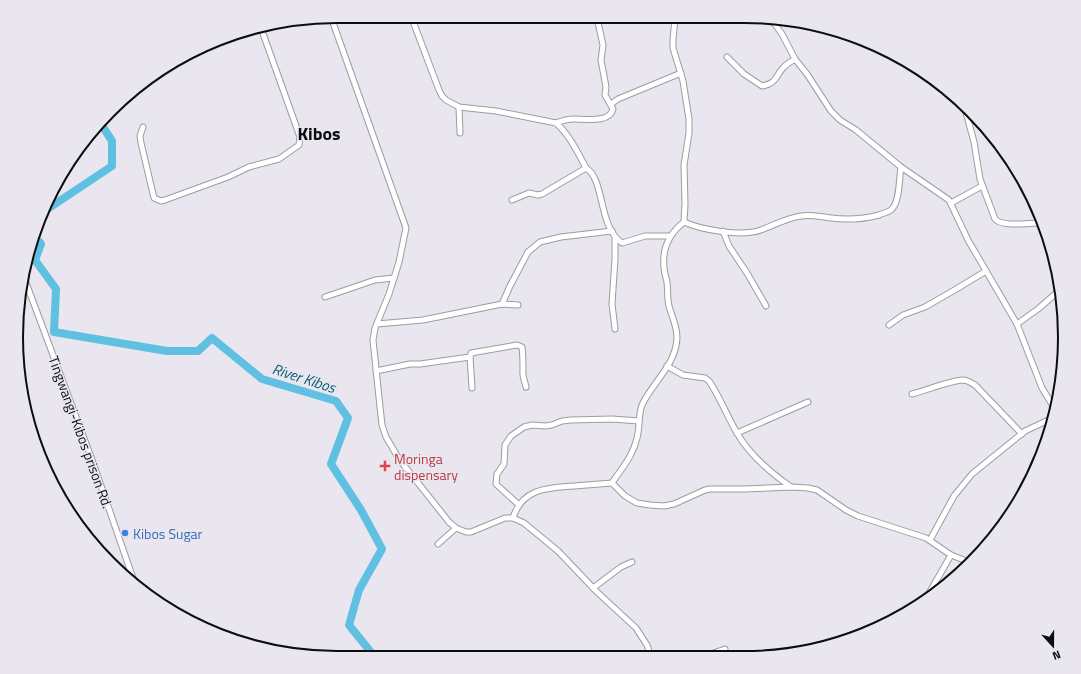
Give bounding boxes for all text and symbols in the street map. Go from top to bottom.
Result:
district label: Kibos [297,120,341,147]
street label: Tingwangi-Kibos prison Rd. [44,353,118,511]
water label: River Kibos [269,357,340,400]
place label: Moringa dispensary [394,448,458,485]
marker: Moringa dispensary [379,460,391,472]
place label: Kibos Sugar [133,523,203,544]
marker: Kibos Sugar [120,528,130,538]
north arrow [1033,626,1073,666]
text: N [1050,647,1063,664]

